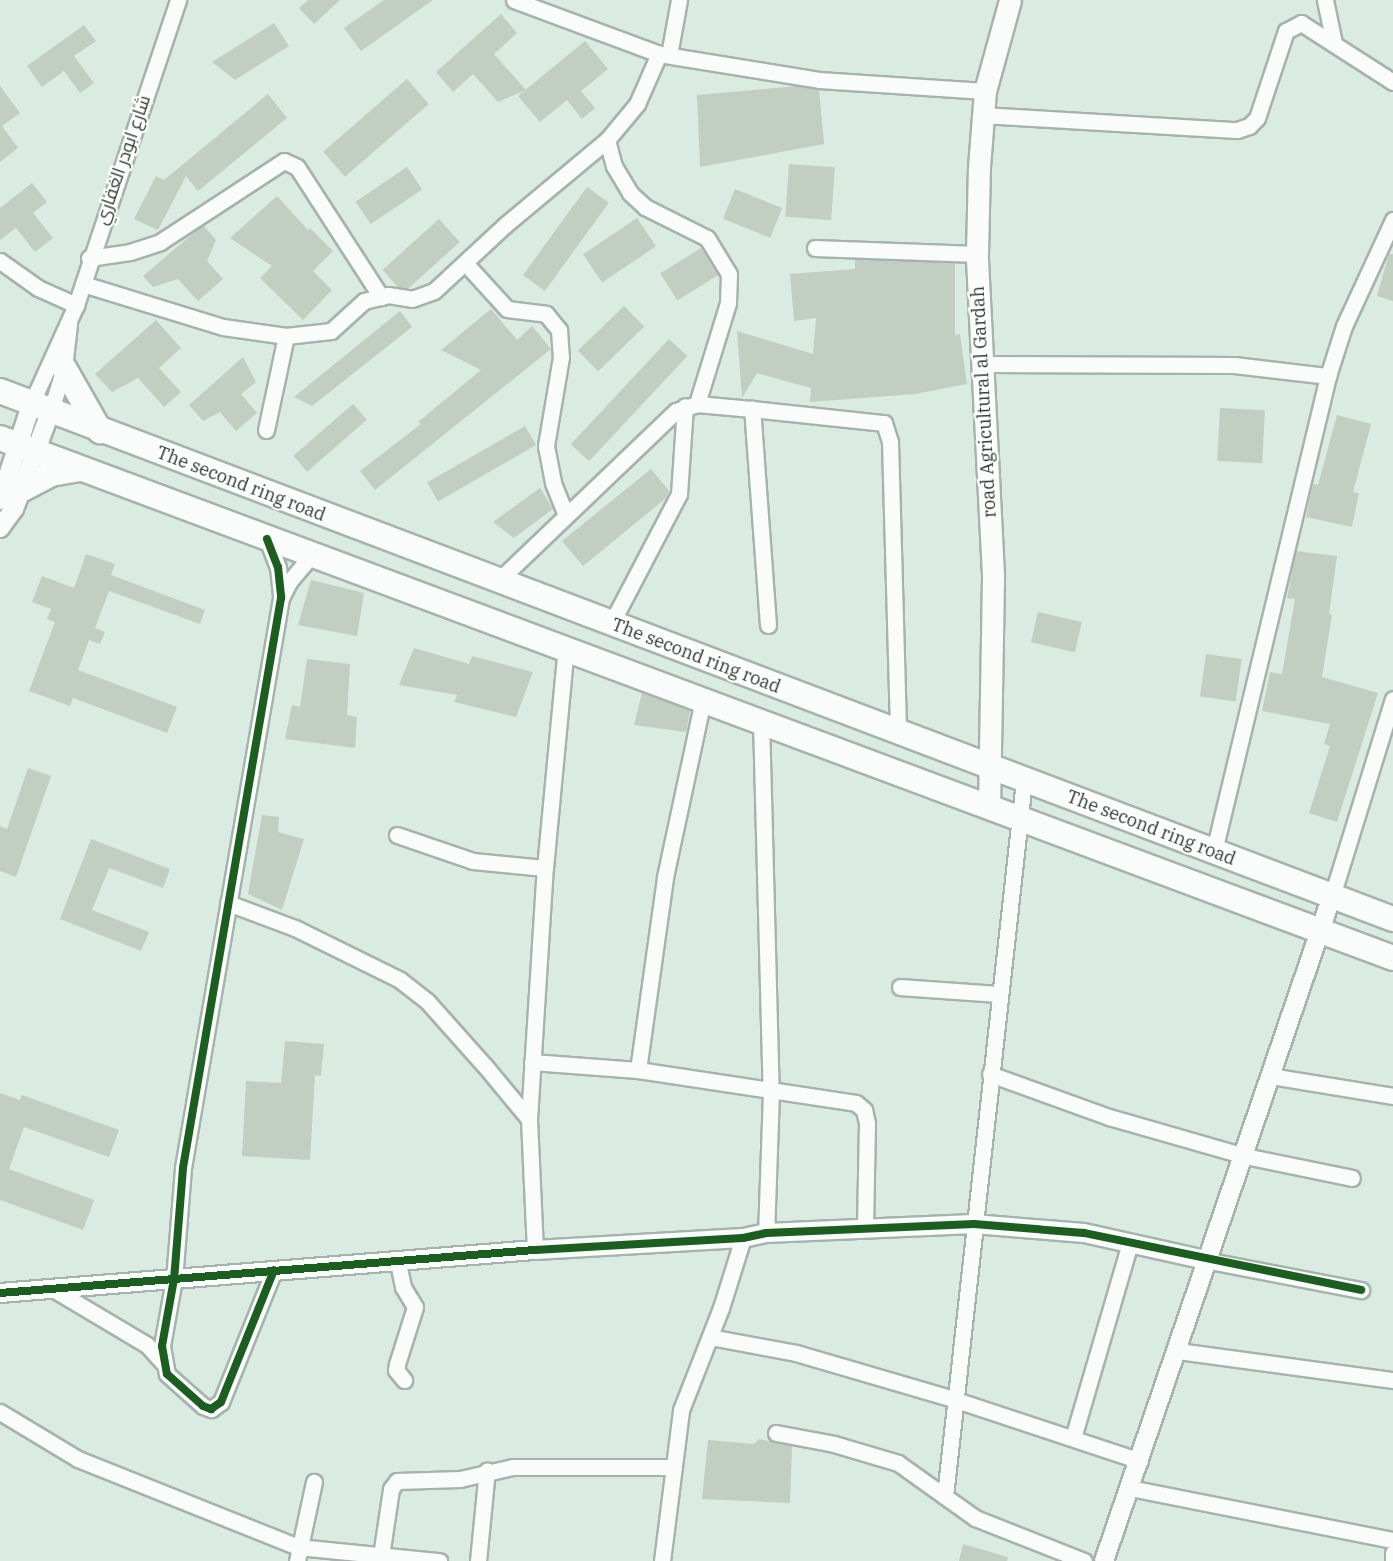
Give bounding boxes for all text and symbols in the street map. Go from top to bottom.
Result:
street label: شارع ابودر الغفاري [91,92,155,228]
street label: road Agricultural al Gardah [967,286,1001,518]
street label: The second ring road [153,442,329,526]
street label: The second ring road [608,614,784,698]
street label: The second ring road [1063,786,1239,870]

